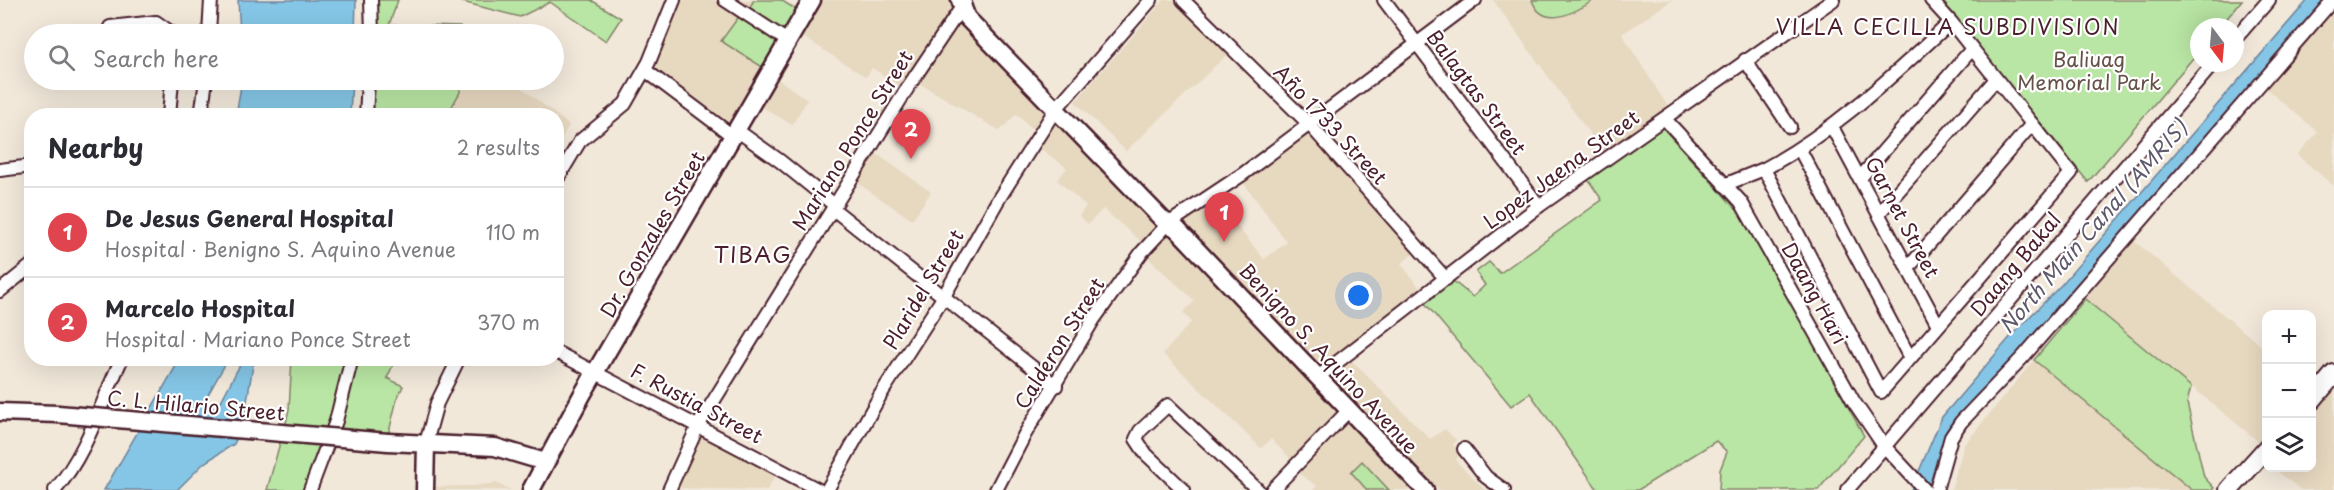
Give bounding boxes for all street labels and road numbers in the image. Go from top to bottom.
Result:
street label: Balagtas Street [1420,23,1534,161]
street label: Mariano Ponce Street [784,44,920,236]
street label: Año 1733 Street [1267,57,1395,191]
street label: Lopez Jaena Street [1477,102,1645,236]
street label: Dr. Gonzales Street [592,145,712,323]
street label: Garnet Street [1858,151,1948,283]
street label: Daang Bakal [1963,206,2067,322]
street label: Plaridel Street [875,223,971,355]
street label: Daang Hari [1775,237,1855,349]
street label: Benigno S. Aquino Avenue [1233,256,1426,460]
street label: Calderon Street [1006,271,1112,415]
street label: F. Rustia Street [625,355,769,451]
street label: C. L. Hilario Street [106,382,286,428]

